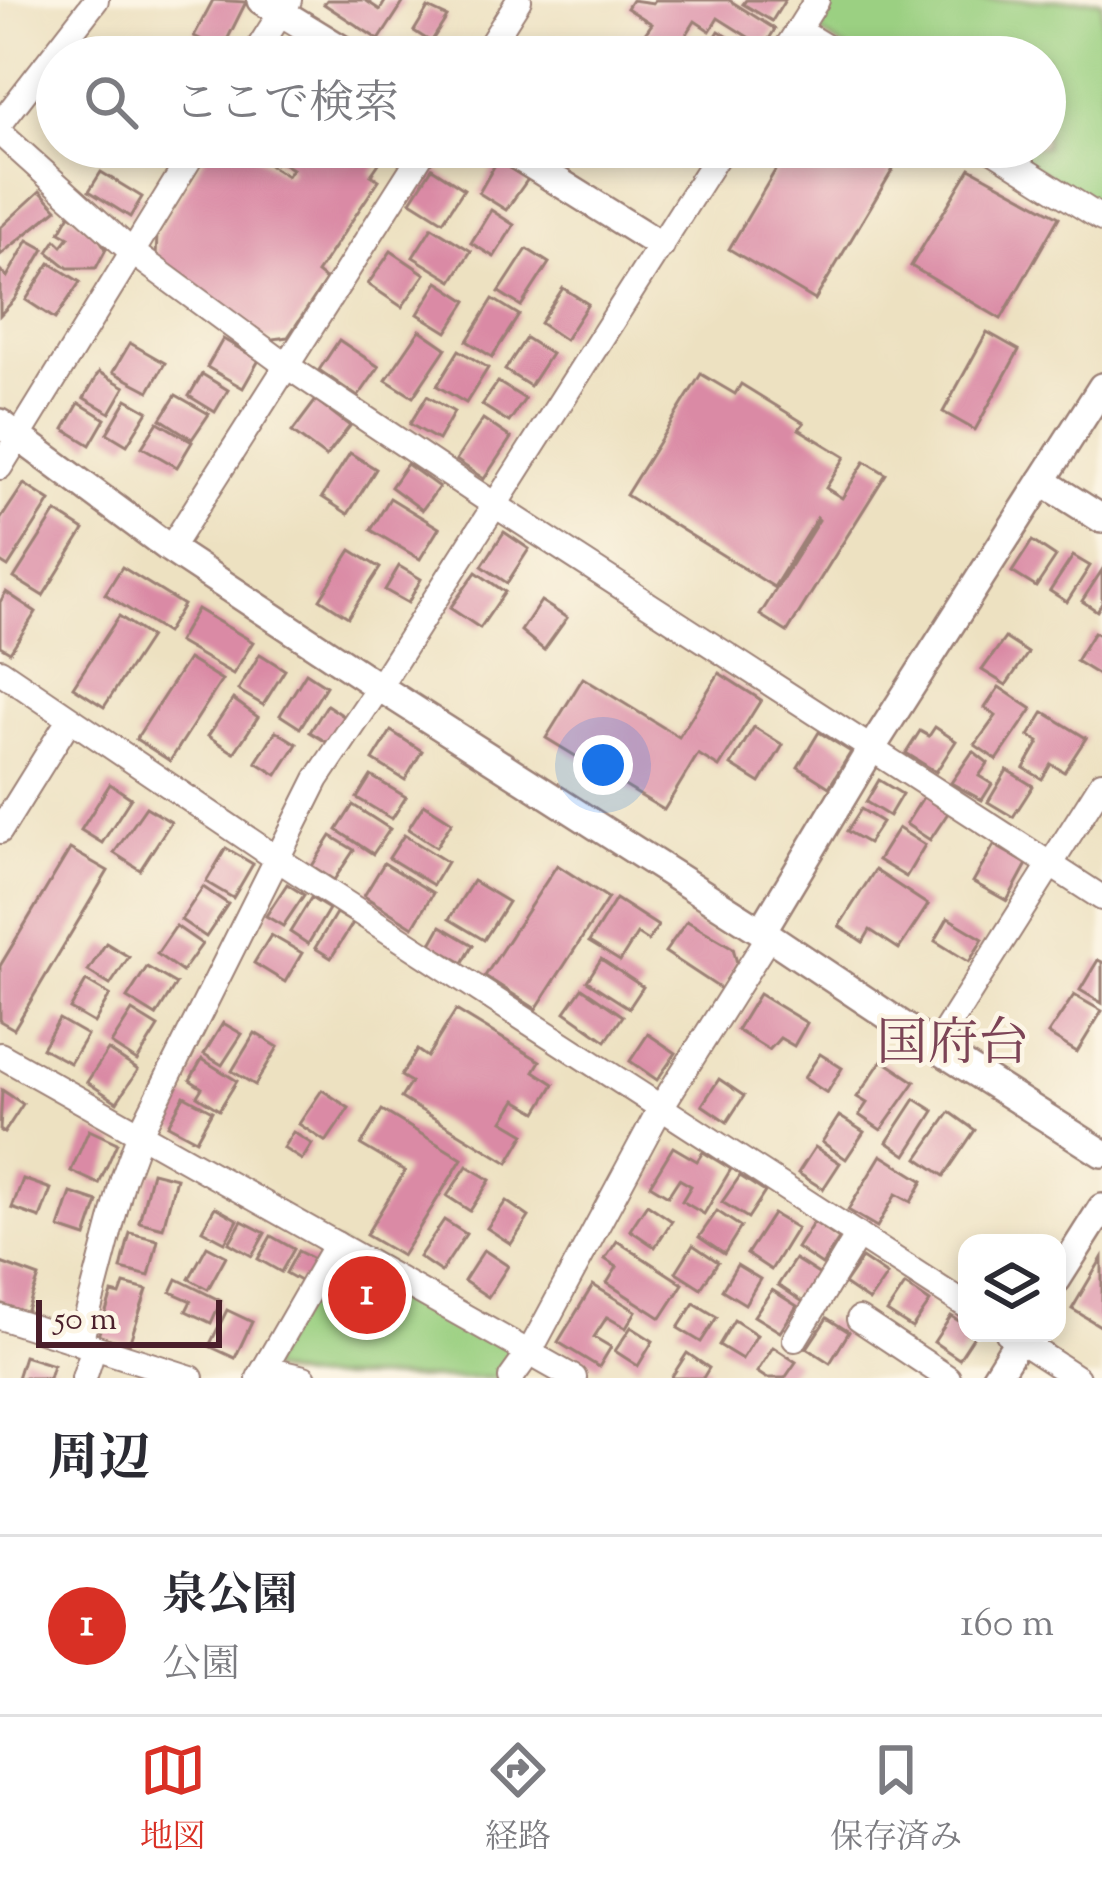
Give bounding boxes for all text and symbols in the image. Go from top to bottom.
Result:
search box [36,36,1066,168]
icon: search [78,69,144,135]
text: ここで検索 [174,74,399,139]
your location [573,735,633,795]
district label: 国府台 [876,1010,1030,1083]
map controls [958,1234,1066,1342]
button: layers [958,1234,1066,1342]
pin: 1 [328,1250,406,1340]
scale bar [36,1294,222,1347]
text: 50 m [54,1297,117,1345]
text: 周辺 [48,1425,150,1498]
text: 泉公園 [162,1566,297,1631]
text: 1 [80,1598,94,1654]
text: 160 m [960,1598,1054,1654]
text: 公園 [162,1639,240,1695]
tab: 地図 [140,1737,206,1863]
tab: 経路 [485,1737,551,1863]
tab: 保存済み [830,1737,962,1863]

